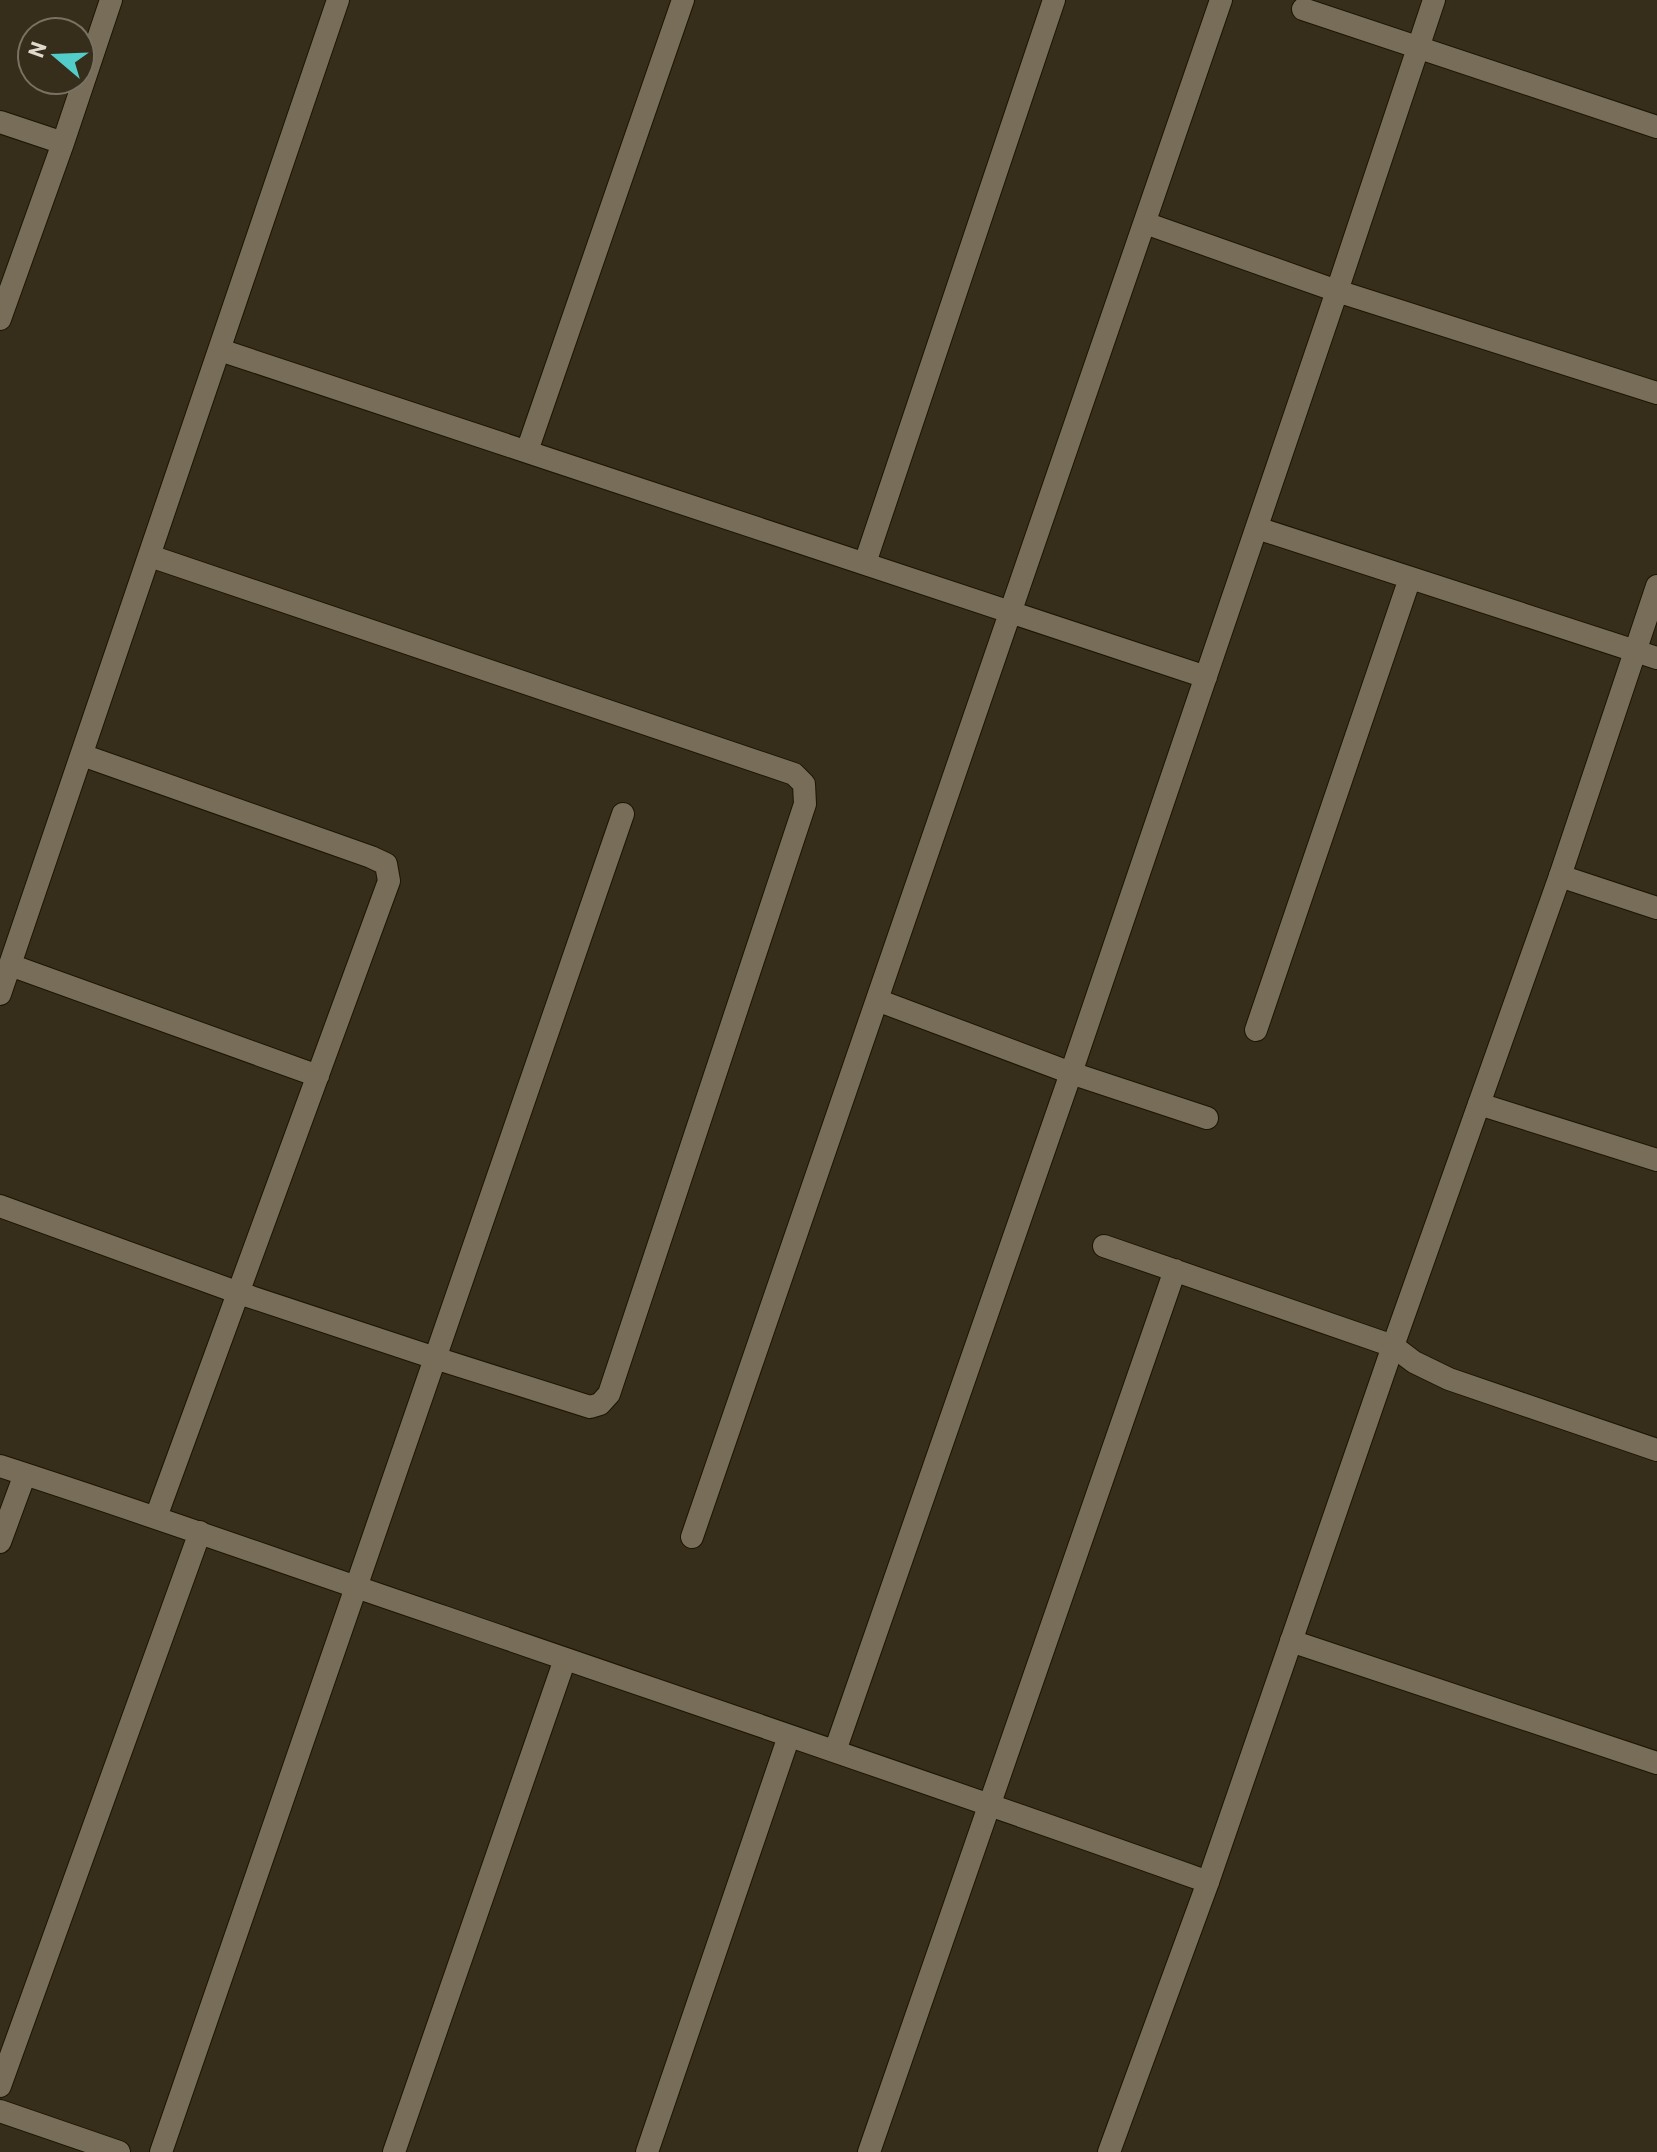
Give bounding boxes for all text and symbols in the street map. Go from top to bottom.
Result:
north arrow [16,16,96,96]
text: N [21,38,51,60]

